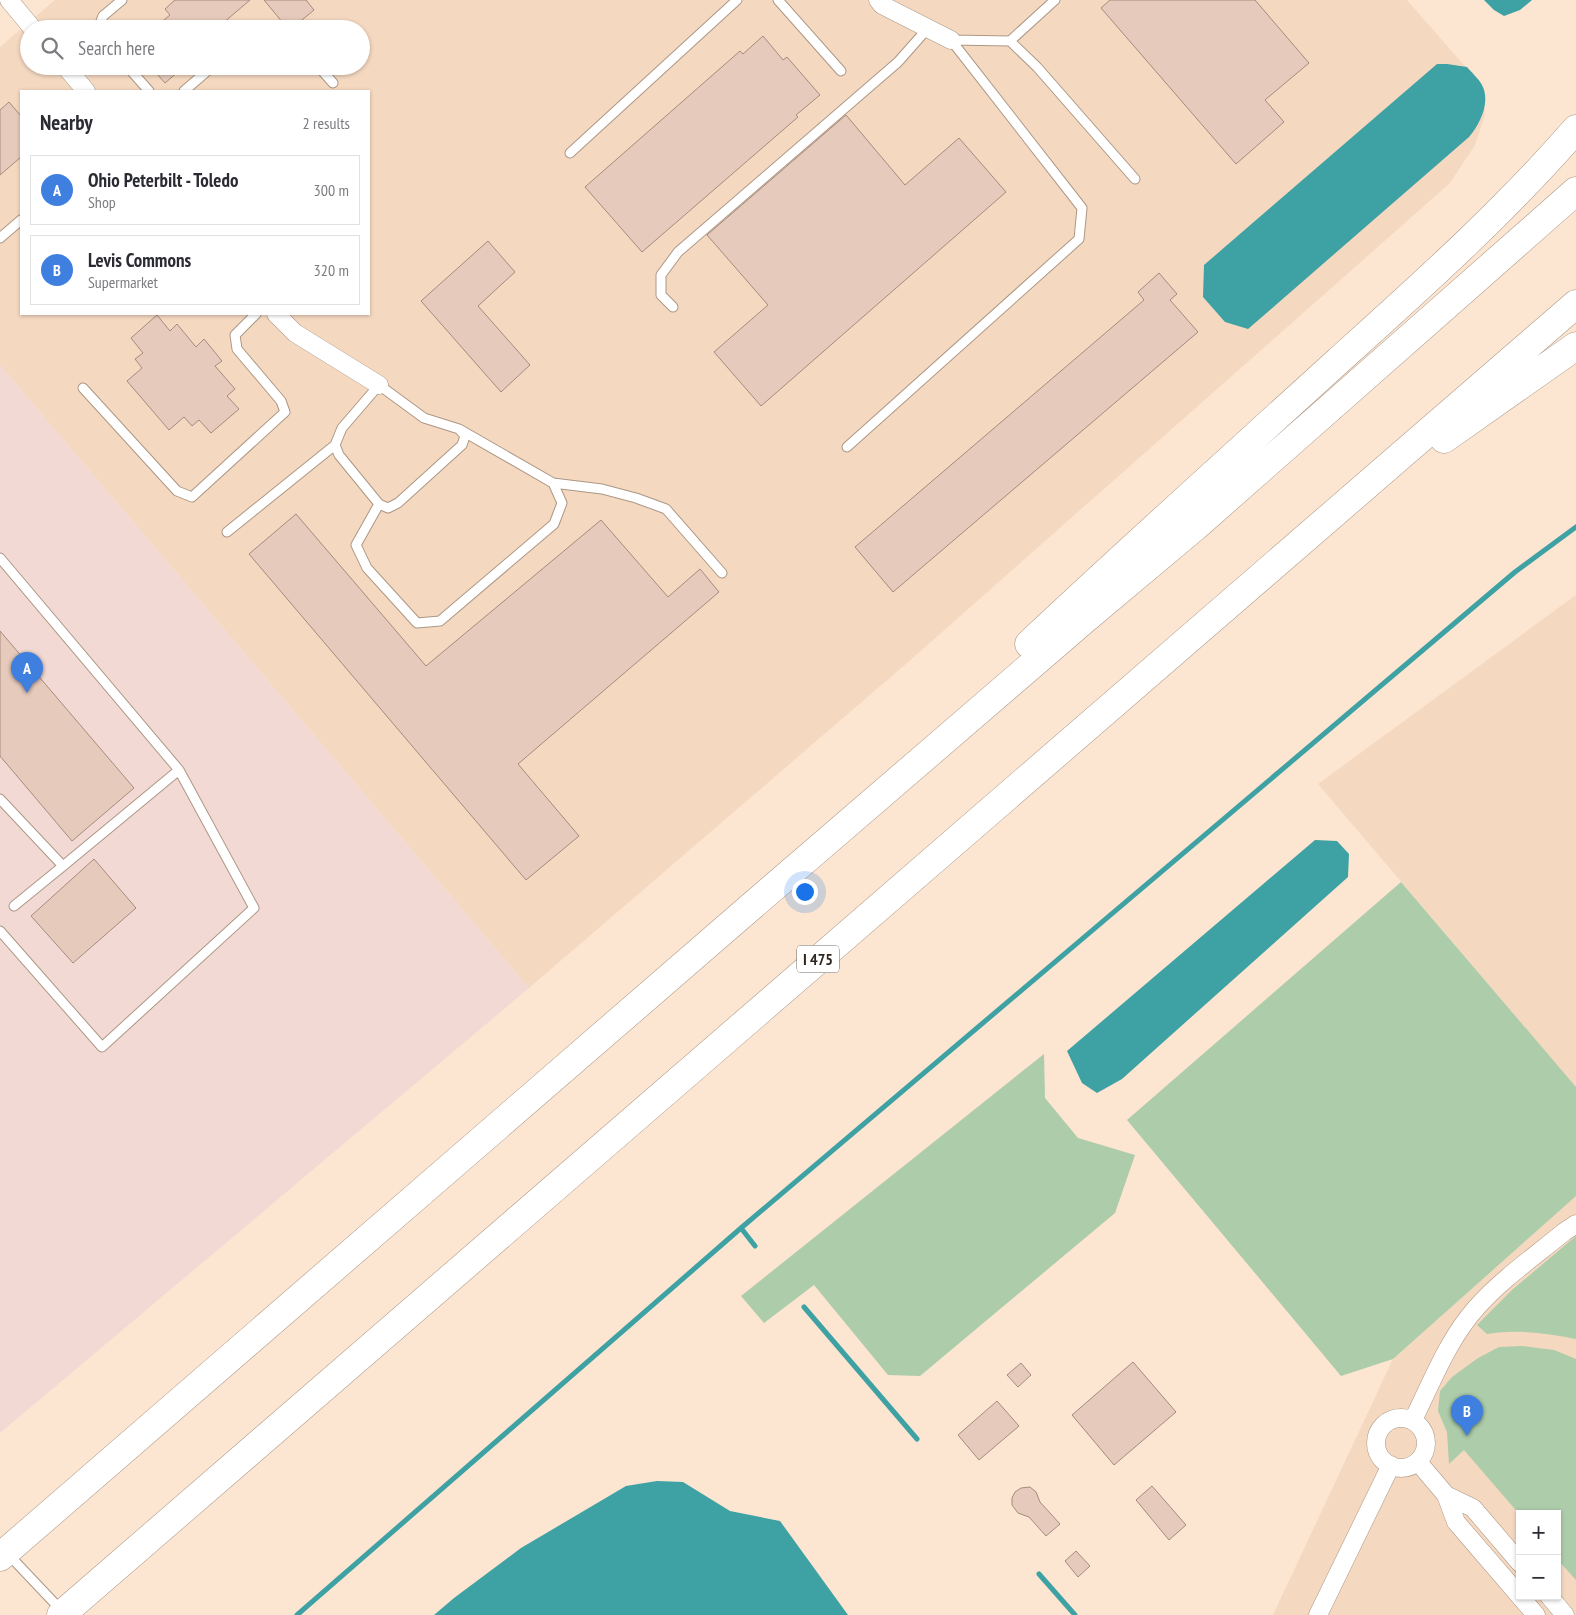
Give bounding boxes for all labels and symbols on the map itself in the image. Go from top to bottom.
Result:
pin: A [11,652,43,693]
your location [792,879,818,905]
road number: I 475 [797,946,839,972]
pin: B [1451,1395,1483,1436]

